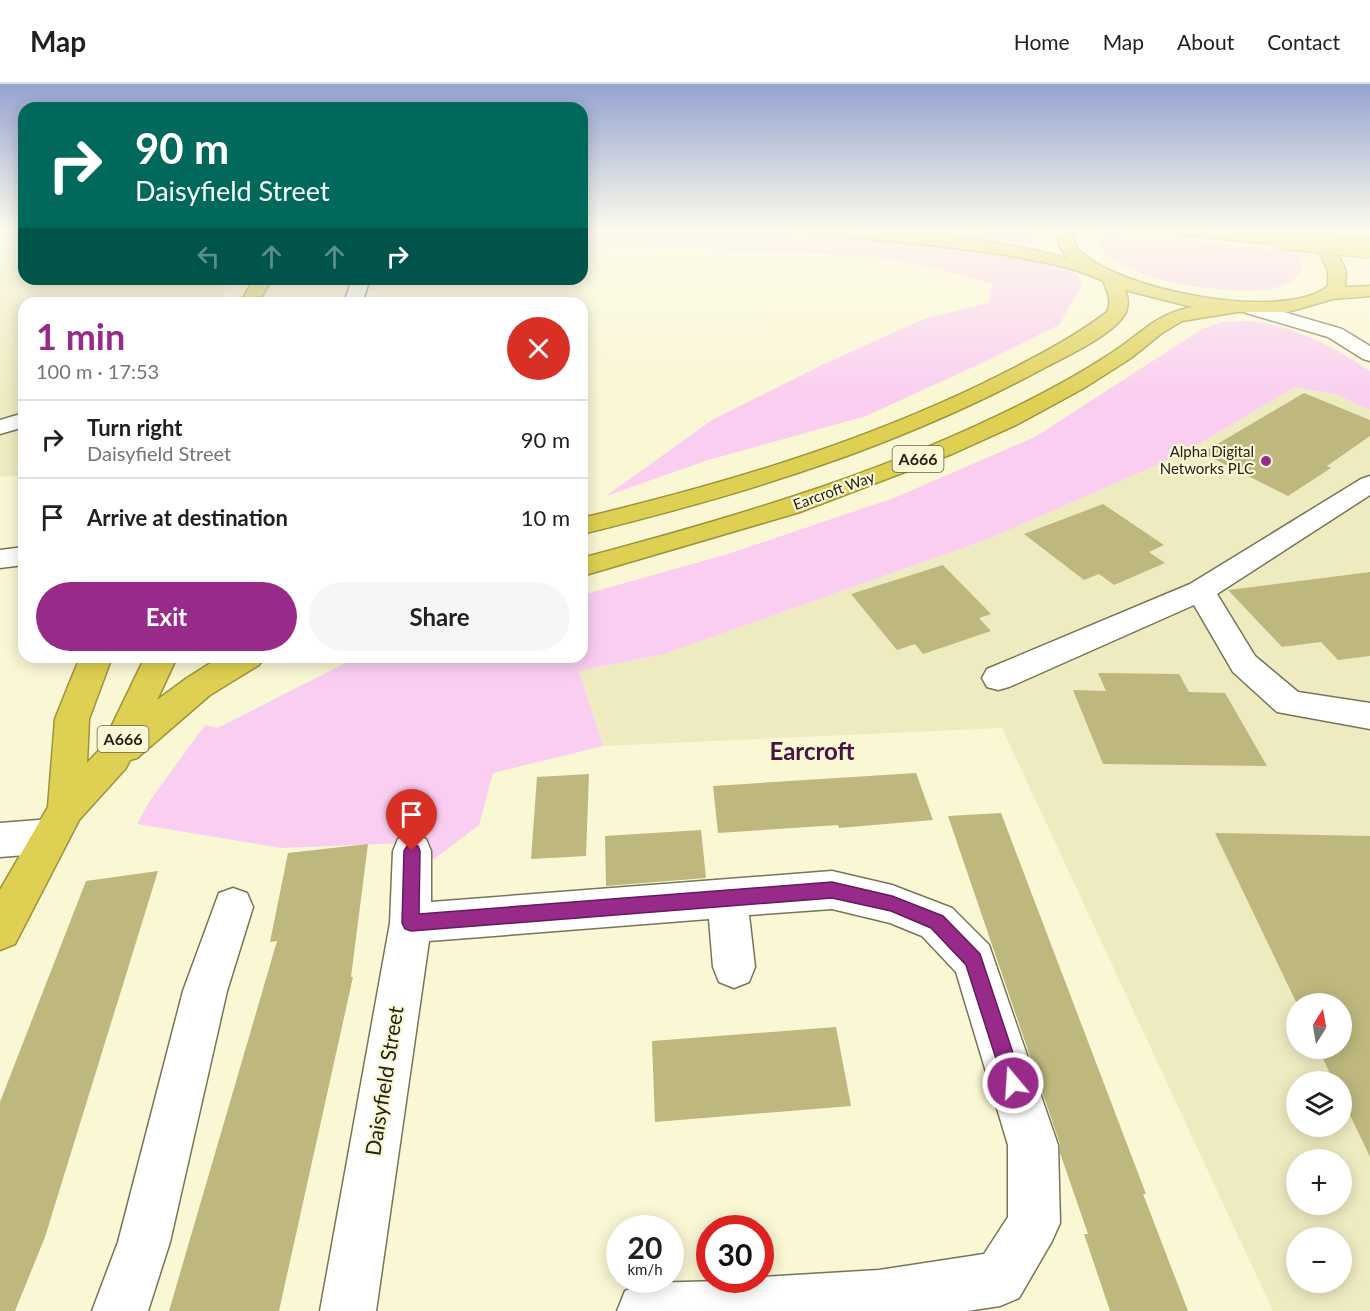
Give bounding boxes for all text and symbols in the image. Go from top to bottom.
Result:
text: Map [30,24,86,58]
text: Home [1014,29,1070,54]
text: Map [1103,29,1144,54]
text: About [1177,29,1234,54]
text: Contact [1267,29,1340,54]
text: 90 m [135,123,229,173]
icon: right [36,126,114,204]
text: Daisyfield Street [135,174,330,207]
icon: left [192,240,225,273]
icon: ahead [255,240,288,273]
icon: ahead [318,240,351,273]
icon: right [381,240,414,273]
text: 1 min [36,314,125,358]
button: close [507,317,570,380]
text: 100 m · 17:53 [36,359,159,383]
text: Turn right [87,414,182,441]
icon: right [36,423,69,456]
text: 90 m [521,426,570,453]
text: Daisyfield Street [87,441,231,465]
place label: Alpha Digital Networks PLC [1160,442,1254,477]
road number: A666 [892,446,944,472]
marker: Alpha Digital Networks PLC [1259,454,1273,468]
street label: Earcroft Way [790,467,877,513]
icon: arrive [36,501,69,534]
text: Arrive at destination [87,504,288,531]
text: 10 m [521,504,570,531]
button: Exit [36,582,297,651]
button: Share [309,582,570,651]
road number: A666 [98,726,148,752]
district label: Earcroft [769,736,855,765]
pin [386,789,437,851]
icon: arrive [395,798,428,831]
north arrow [1286,993,1352,1059]
map controls [1286,993,1352,1293]
street label: Daisyfield Street [359,1004,408,1157]
position arrow [981,1051,1045,1115]
button: layers [1286,1071,1352,1137]
button: + [1286,1149,1352,1215]
speed limit sign: 30 [696,1215,774,1293]
button: − [1286,1227,1352,1293]
text: 20 [628,1229,662,1265]
text: km/h [627,1260,663,1278]

